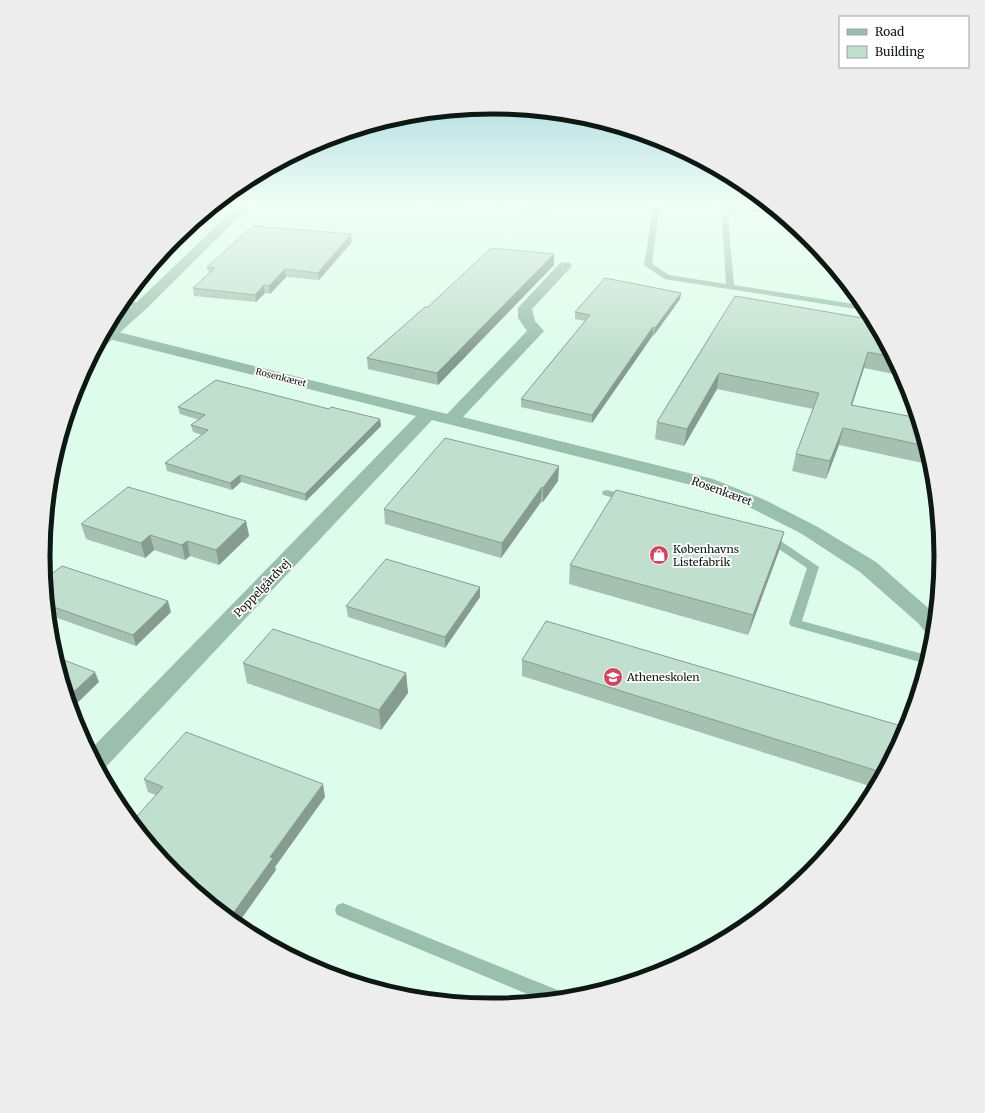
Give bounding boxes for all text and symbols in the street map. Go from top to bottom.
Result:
legend [839,16,969,68]
text: Road [875,24,904,39]
text: Building [875,44,925,59]
street label: Rosenkæret [255,365,308,389]
street label: Rosenkæret [690,474,755,509]
place label: Københavns Listefabrik [673,542,739,569]
shop icon: Københavns Listefabrik [648,544,670,566]
street label: Poppelgårdvej [231,556,293,620]
school or university icon: Atheneskolen [602,666,624,688]
place label: Atheneskolen [626,670,700,684]

